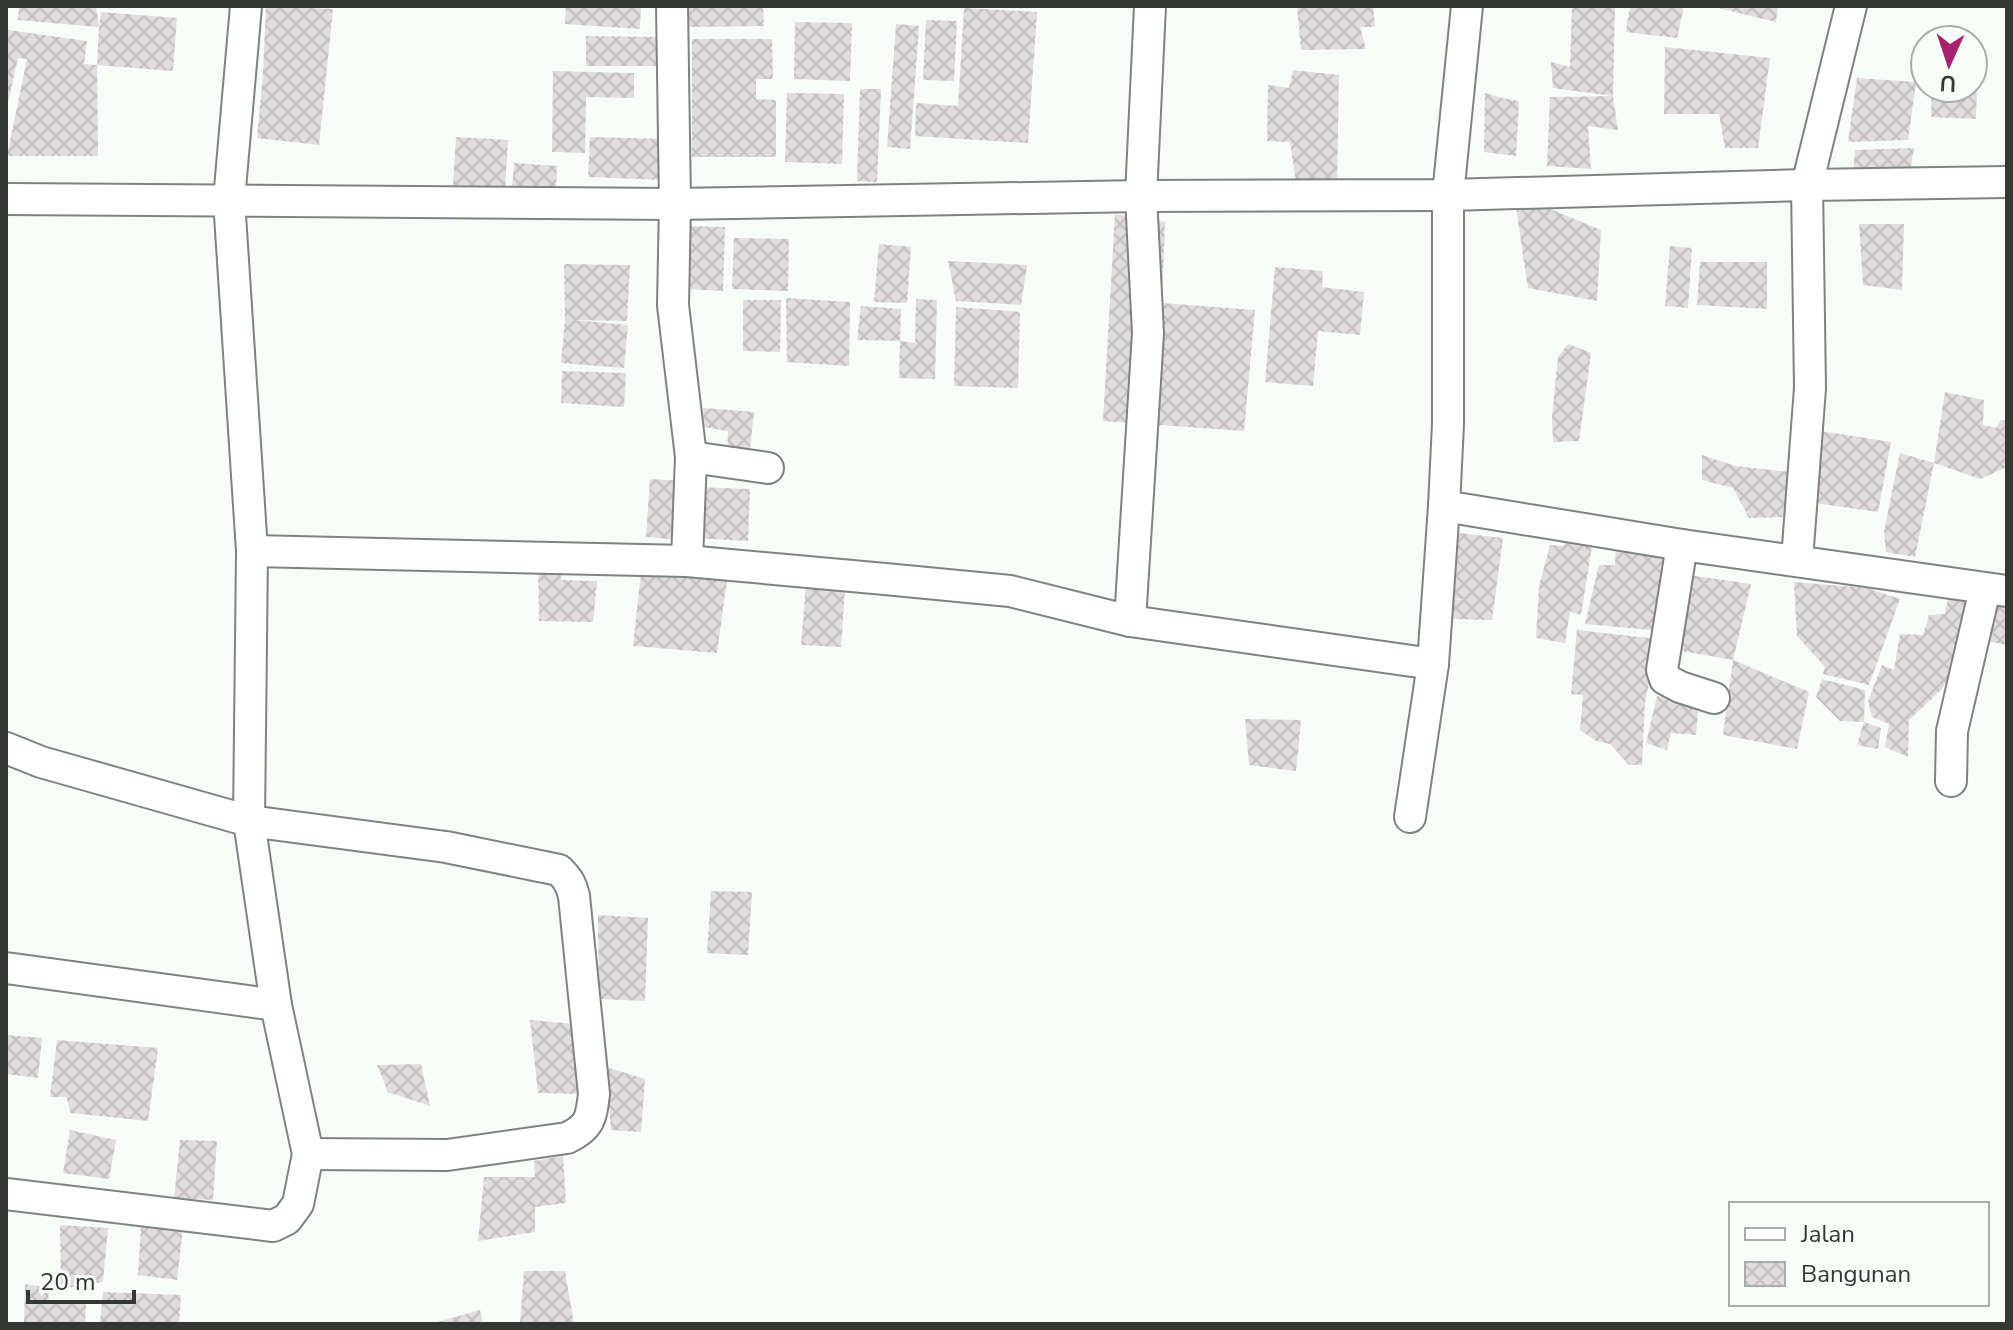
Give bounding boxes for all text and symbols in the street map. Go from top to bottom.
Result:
north arrow [1909,24,1989,104]
text: U [1939,68,1957,98]
legend [1729,1202,1989,1306]
text: Jalan [1800,1218,1855,1250]
scale bar [28,1254,134,1304]
text: Bangunan [1801,1258,1911,1290]
text: 20 m [40,1266,96,1298]

